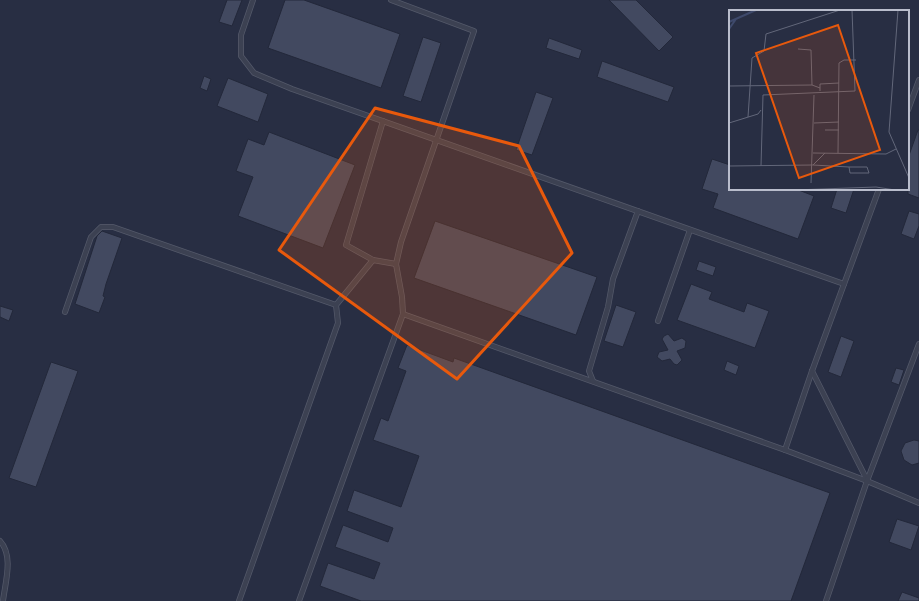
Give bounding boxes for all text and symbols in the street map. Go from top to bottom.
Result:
inset map [729,10,909,190]

